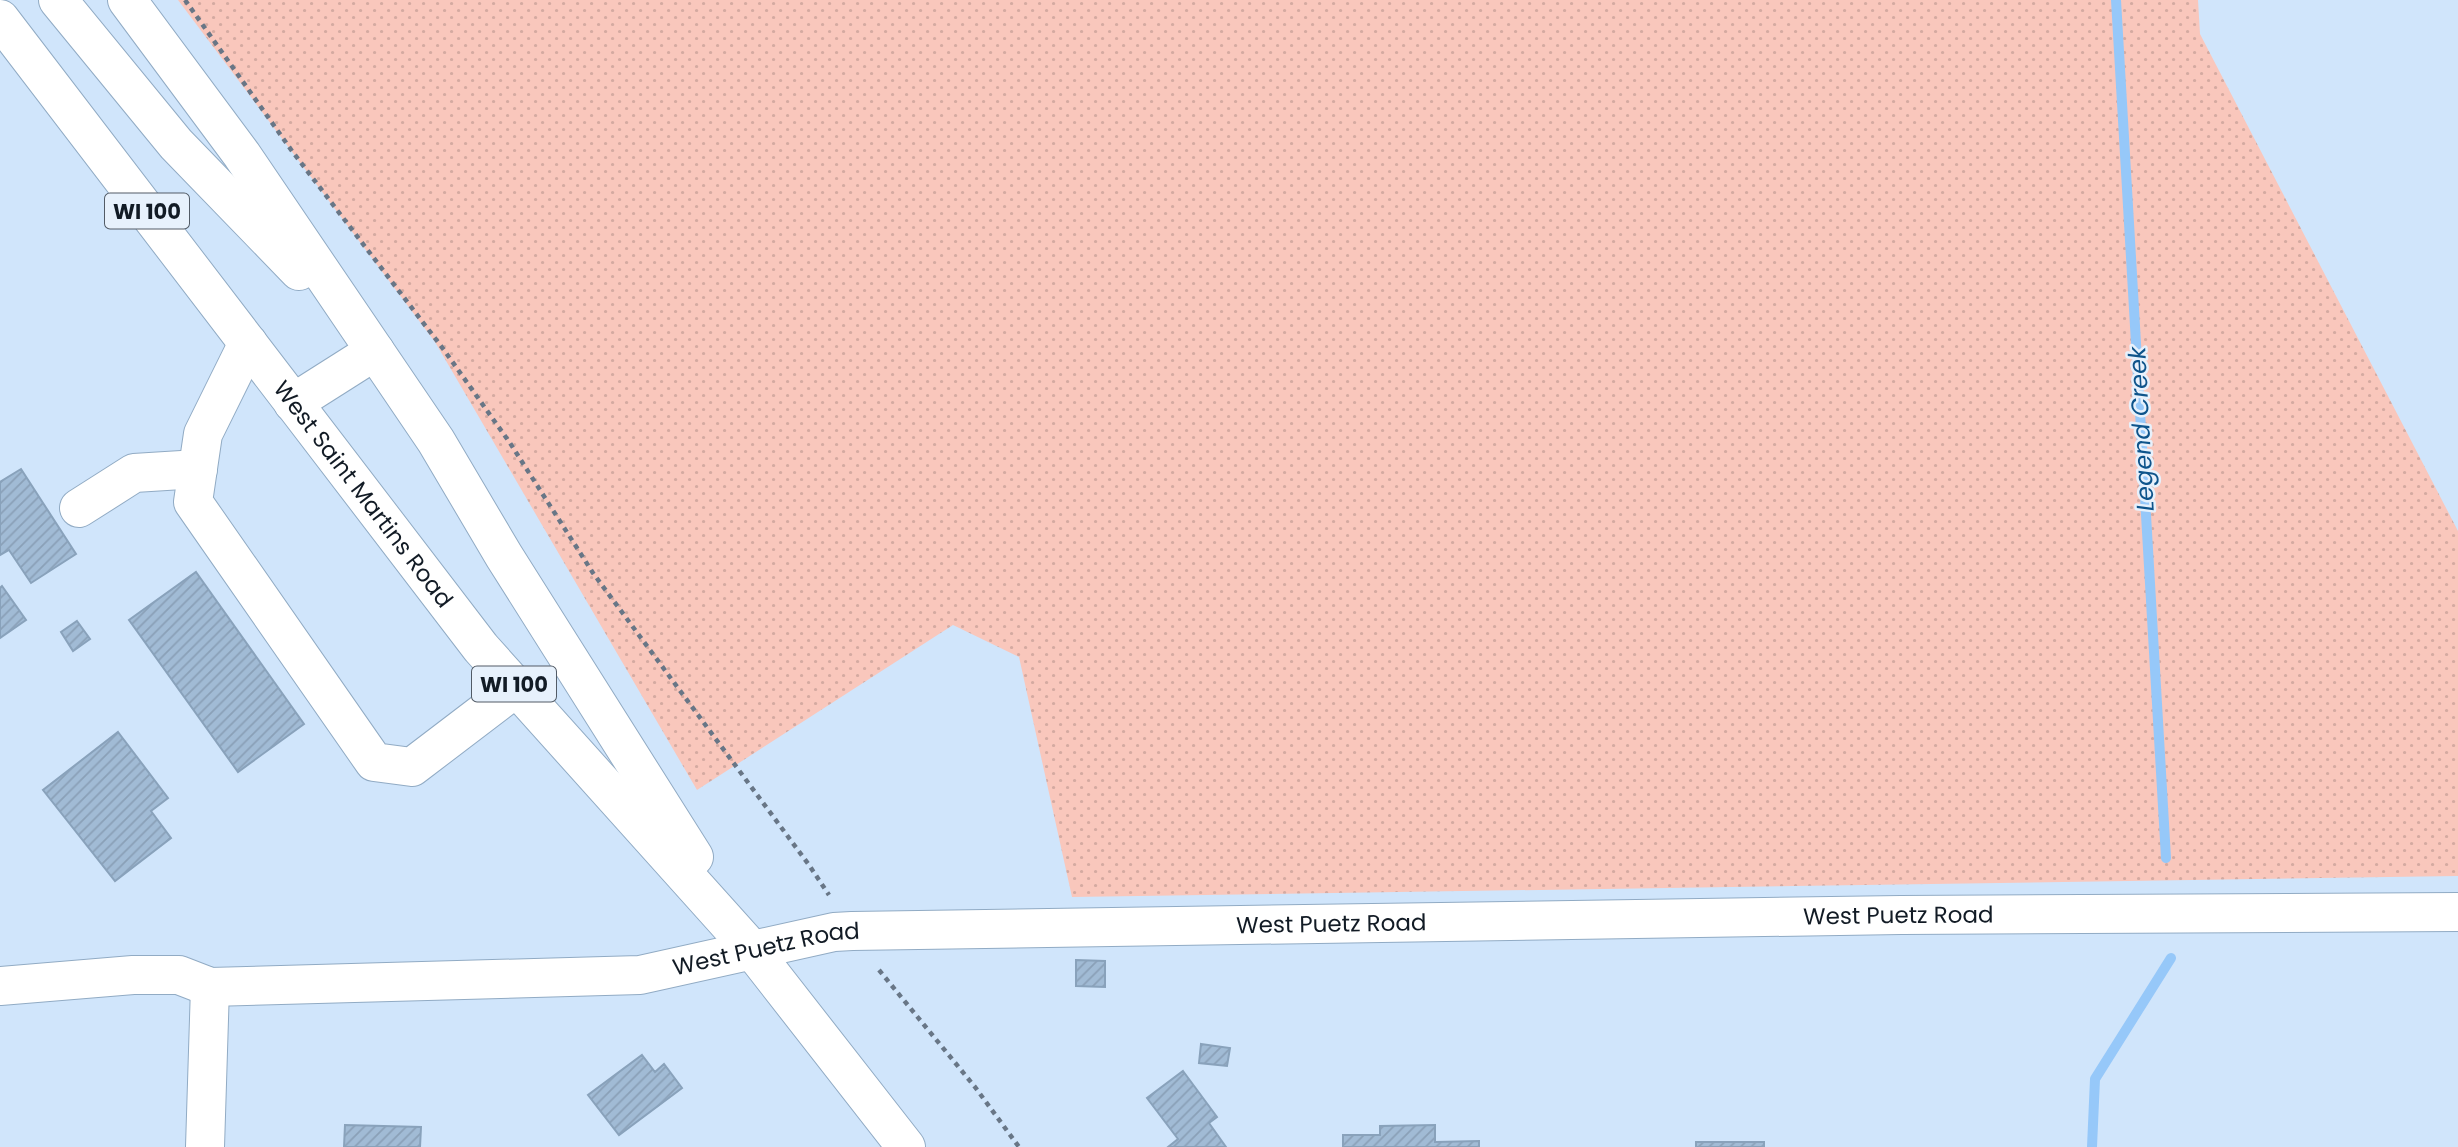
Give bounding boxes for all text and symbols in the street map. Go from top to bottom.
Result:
road number: WI 100 [105,194,189,228]
water label: Legend Creek [2120,344,2162,512]
street label: West Saint Martins Road [266,374,460,614]
road number: WI 100 [472,666,556,702]
street label: West Puetz Road [1803,899,1994,932]
street label: West Puetz Road [1236,906,1427,941]
street label: West Puetz Road [670,915,860,983]

